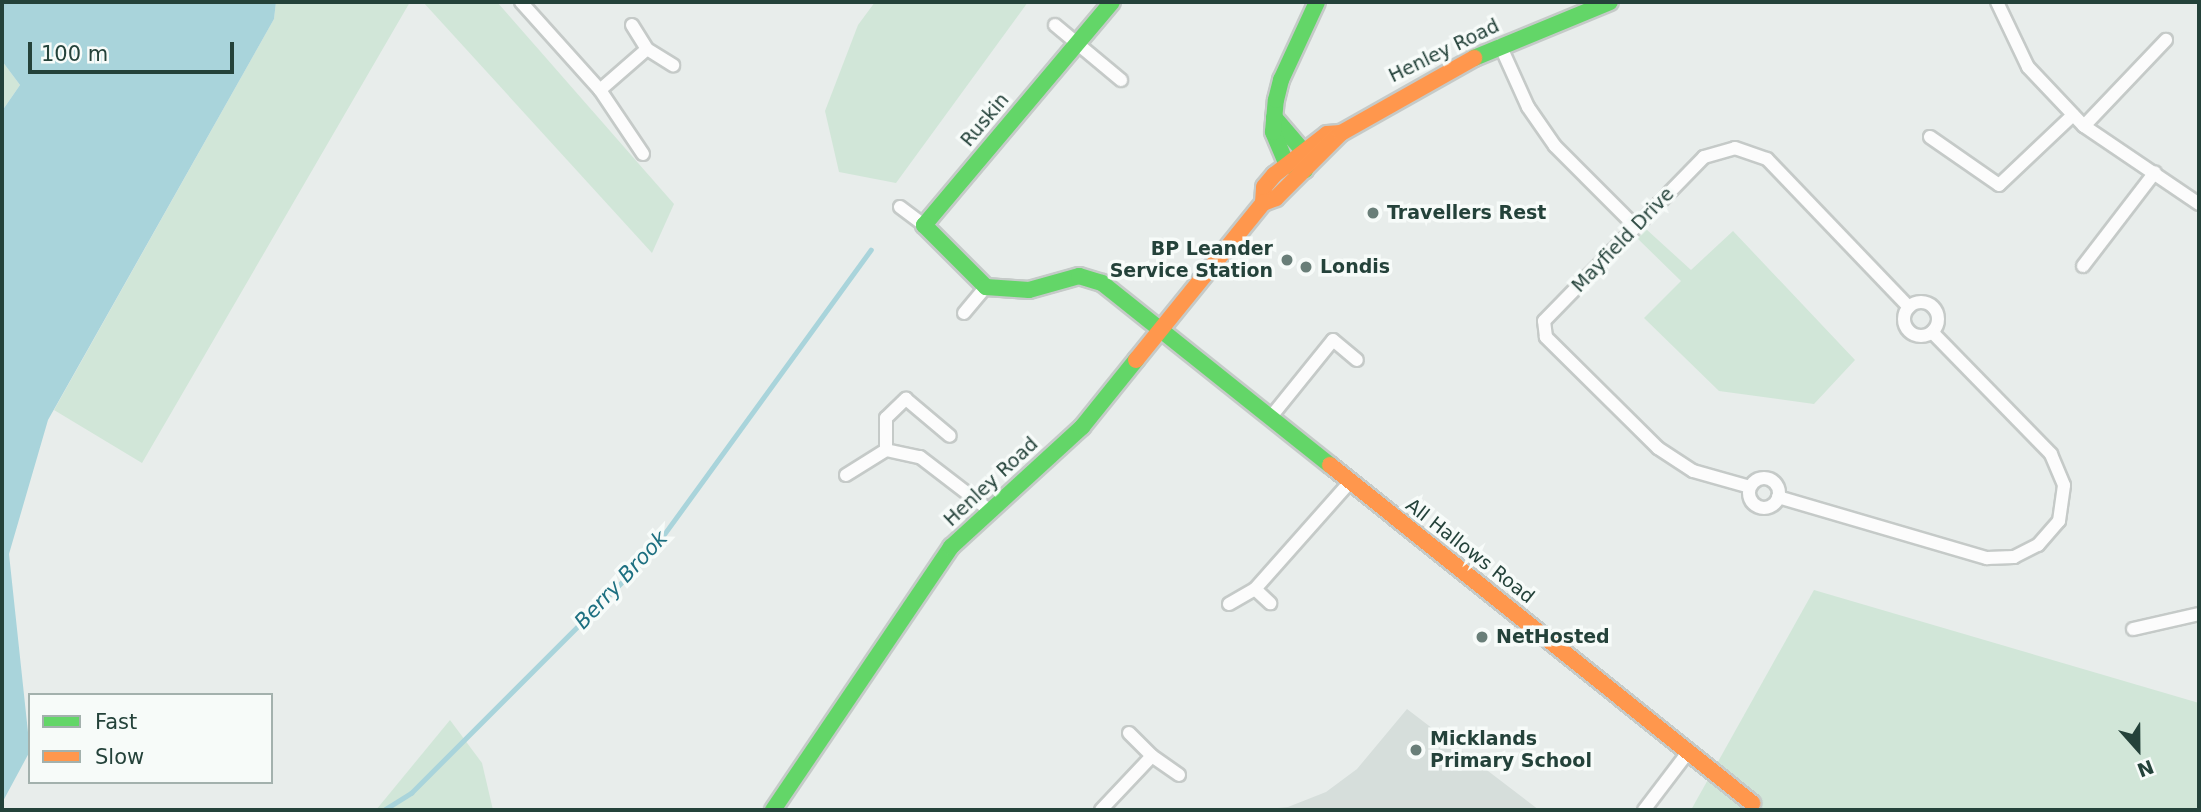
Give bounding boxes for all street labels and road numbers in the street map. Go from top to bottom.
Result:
street label: Henley Road [1385,14,1503,88]
street label: Ruskin [956,89,1014,151]
street label: Mayfield Drive [1567,183,1679,297]
street label: Henley Road [939,433,1043,531]
street label: All Hallows Road [1401,494,1539,608]

